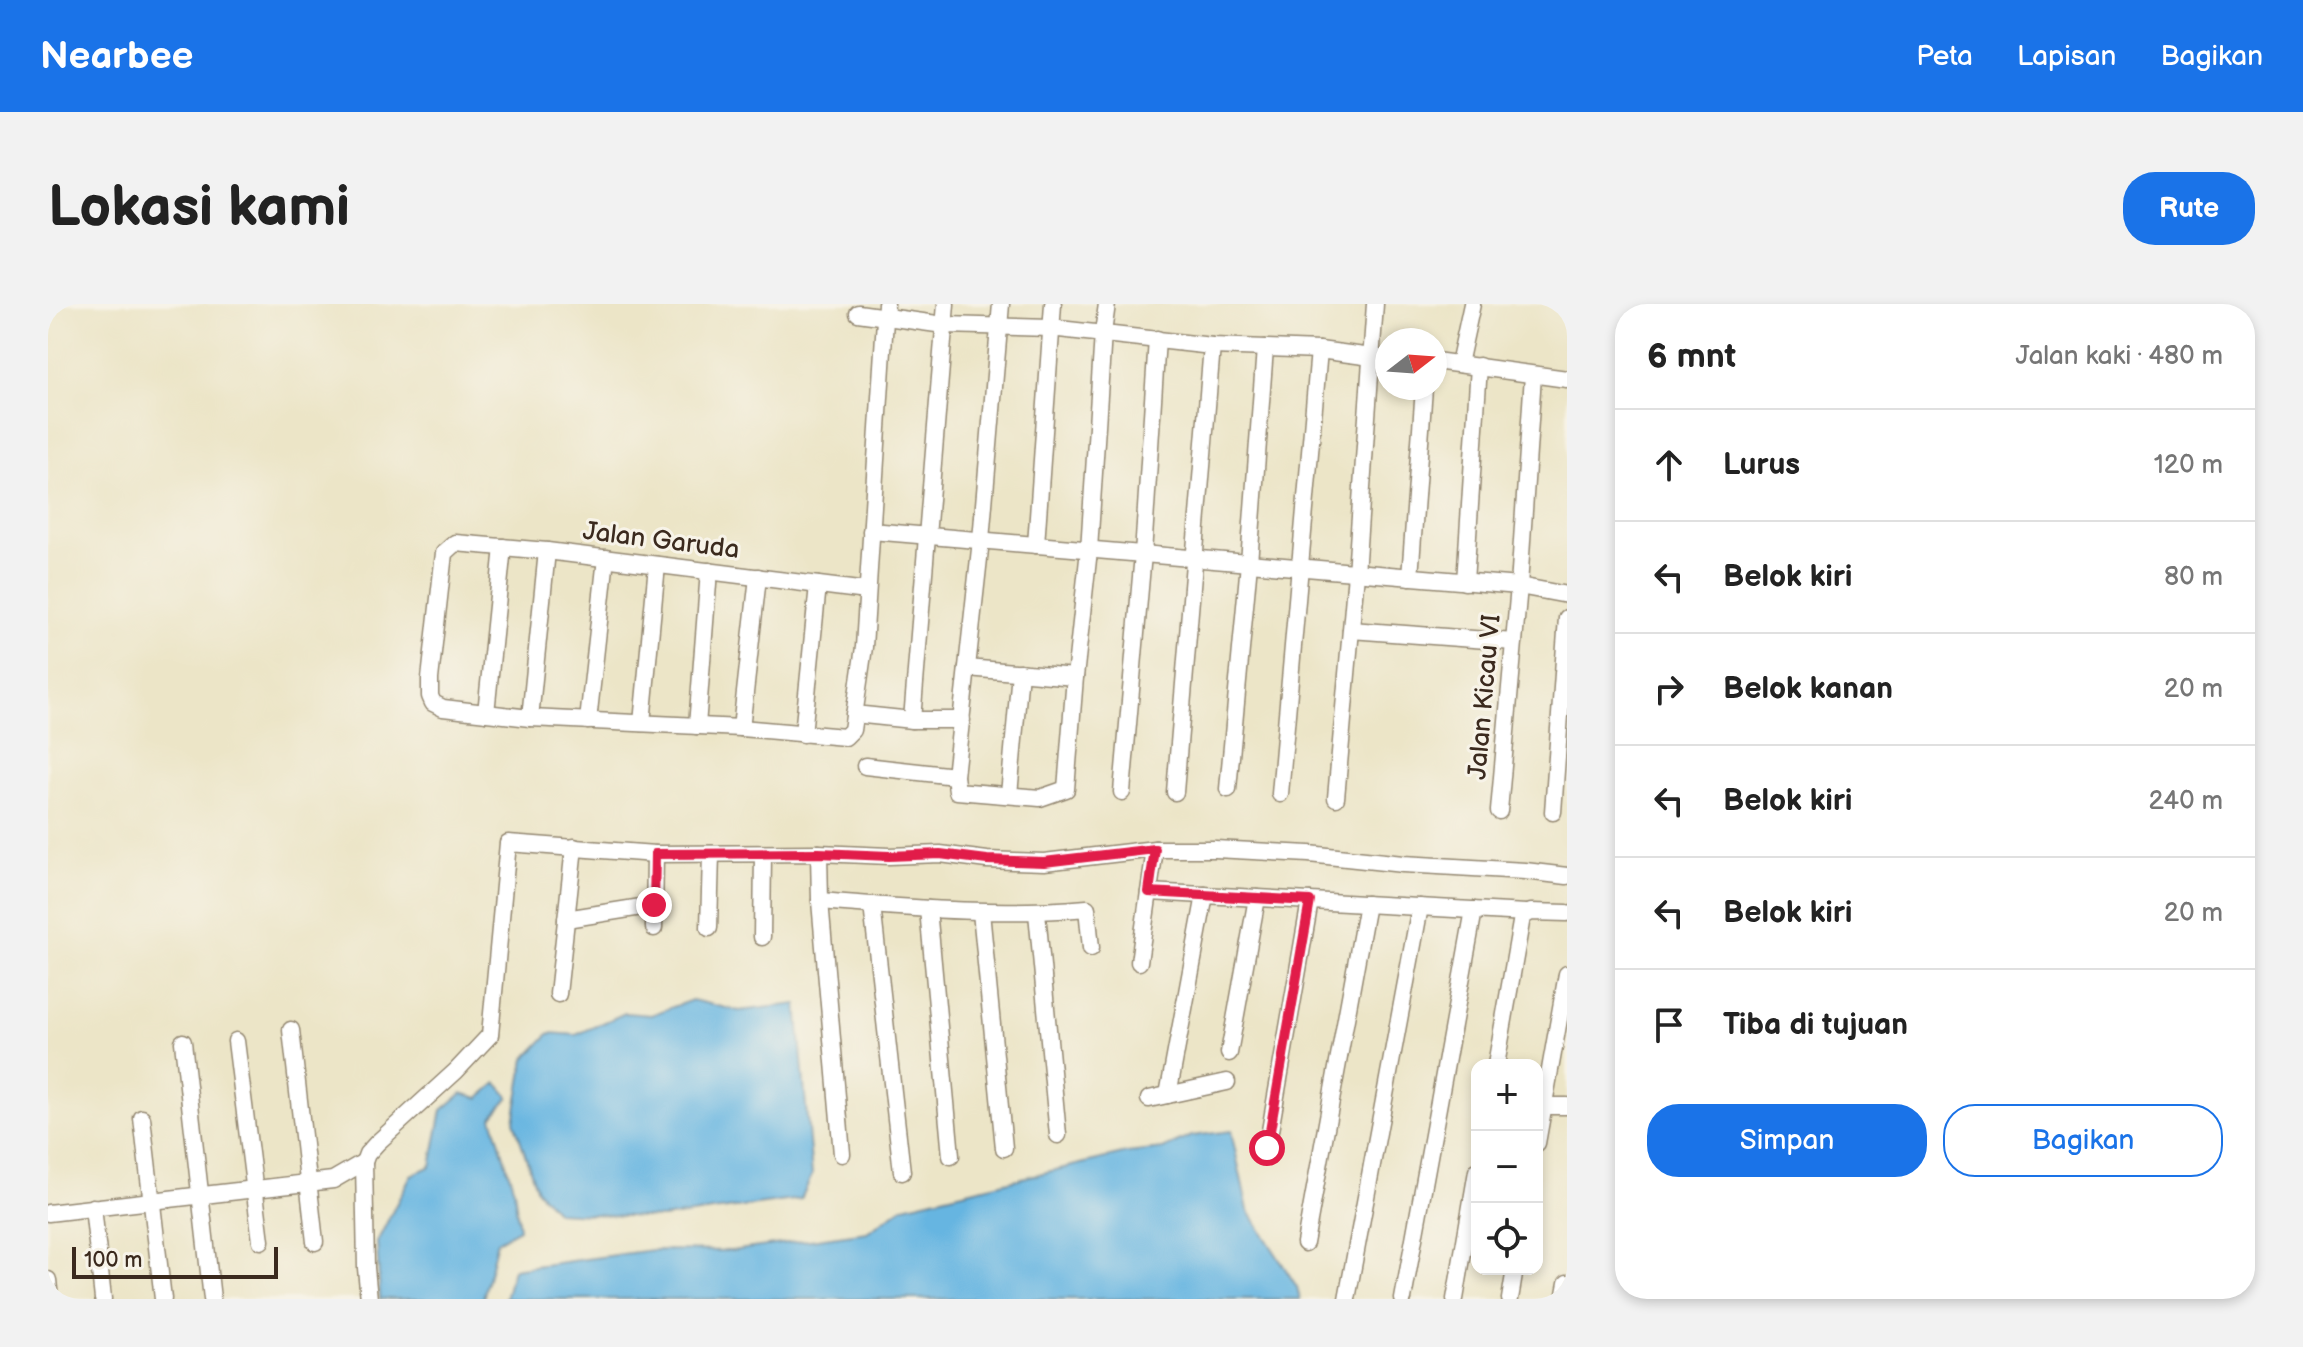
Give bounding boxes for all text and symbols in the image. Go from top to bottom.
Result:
text: Nearbee [40,34,193,79]
text: Peta [1916,40,1973,73]
text: Lapisan [2017,40,2116,73]
text: Bagikan [2160,40,2263,73]
button: Rute [2123,172,2255,245]
text: Lokasi kami [48,175,350,242]
north arrow [1375,328,1447,400]
text: 6 mnt [1647,336,1736,377]
text: Jalan kaki · 480 m [2016,341,2223,372]
icon: ahead [1647,443,1691,487]
text: Lurus [1723,447,1800,483]
text: 120 m [2154,450,2223,481]
street label: Jalan Garuda [581,516,741,566]
icon: left [1647,555,1691,599]
text: Belok kiri [1723,559,1852,595]
text: 80 m [2164,562,2223,593]
street label: Jalan Kicau VI [1462,613,1508,781]
icon: right [1647,667,1691,711]
text: Belok kanan [1723,671,1893,707]
text: 20 m [2164,674,2223,705]
icon: left [1647,779,1691,823]
text: Belok kiri [1723,783,1852,819]
text: 240 m [2148,786,2223,817]
route end [636,887,672,923]
icon: left [1647,891,1691,935]
text: Belok kiri [1723,895,1852,931]
text: 20 m [2164,898,2223,929]
icon: arrive [1647,1003,1691,1047]
text: Tiba di tujuan [1723,1007,1908,1043]
map controls [1471,1059,1543,1275]
button: + [1471,1059,1543,1131]
button: Simpan [1647,1104,1927,1177]
button: Bagikan [1943,1104,2223,1177]
route start [1249,1130,1285,1166]
button: − [1471,1131,1543,1203]
button: locate [1471,1203,1543,1275]
scale bar [72,1243,278,1279]
text: 100 m [84,1247,143,1274]

